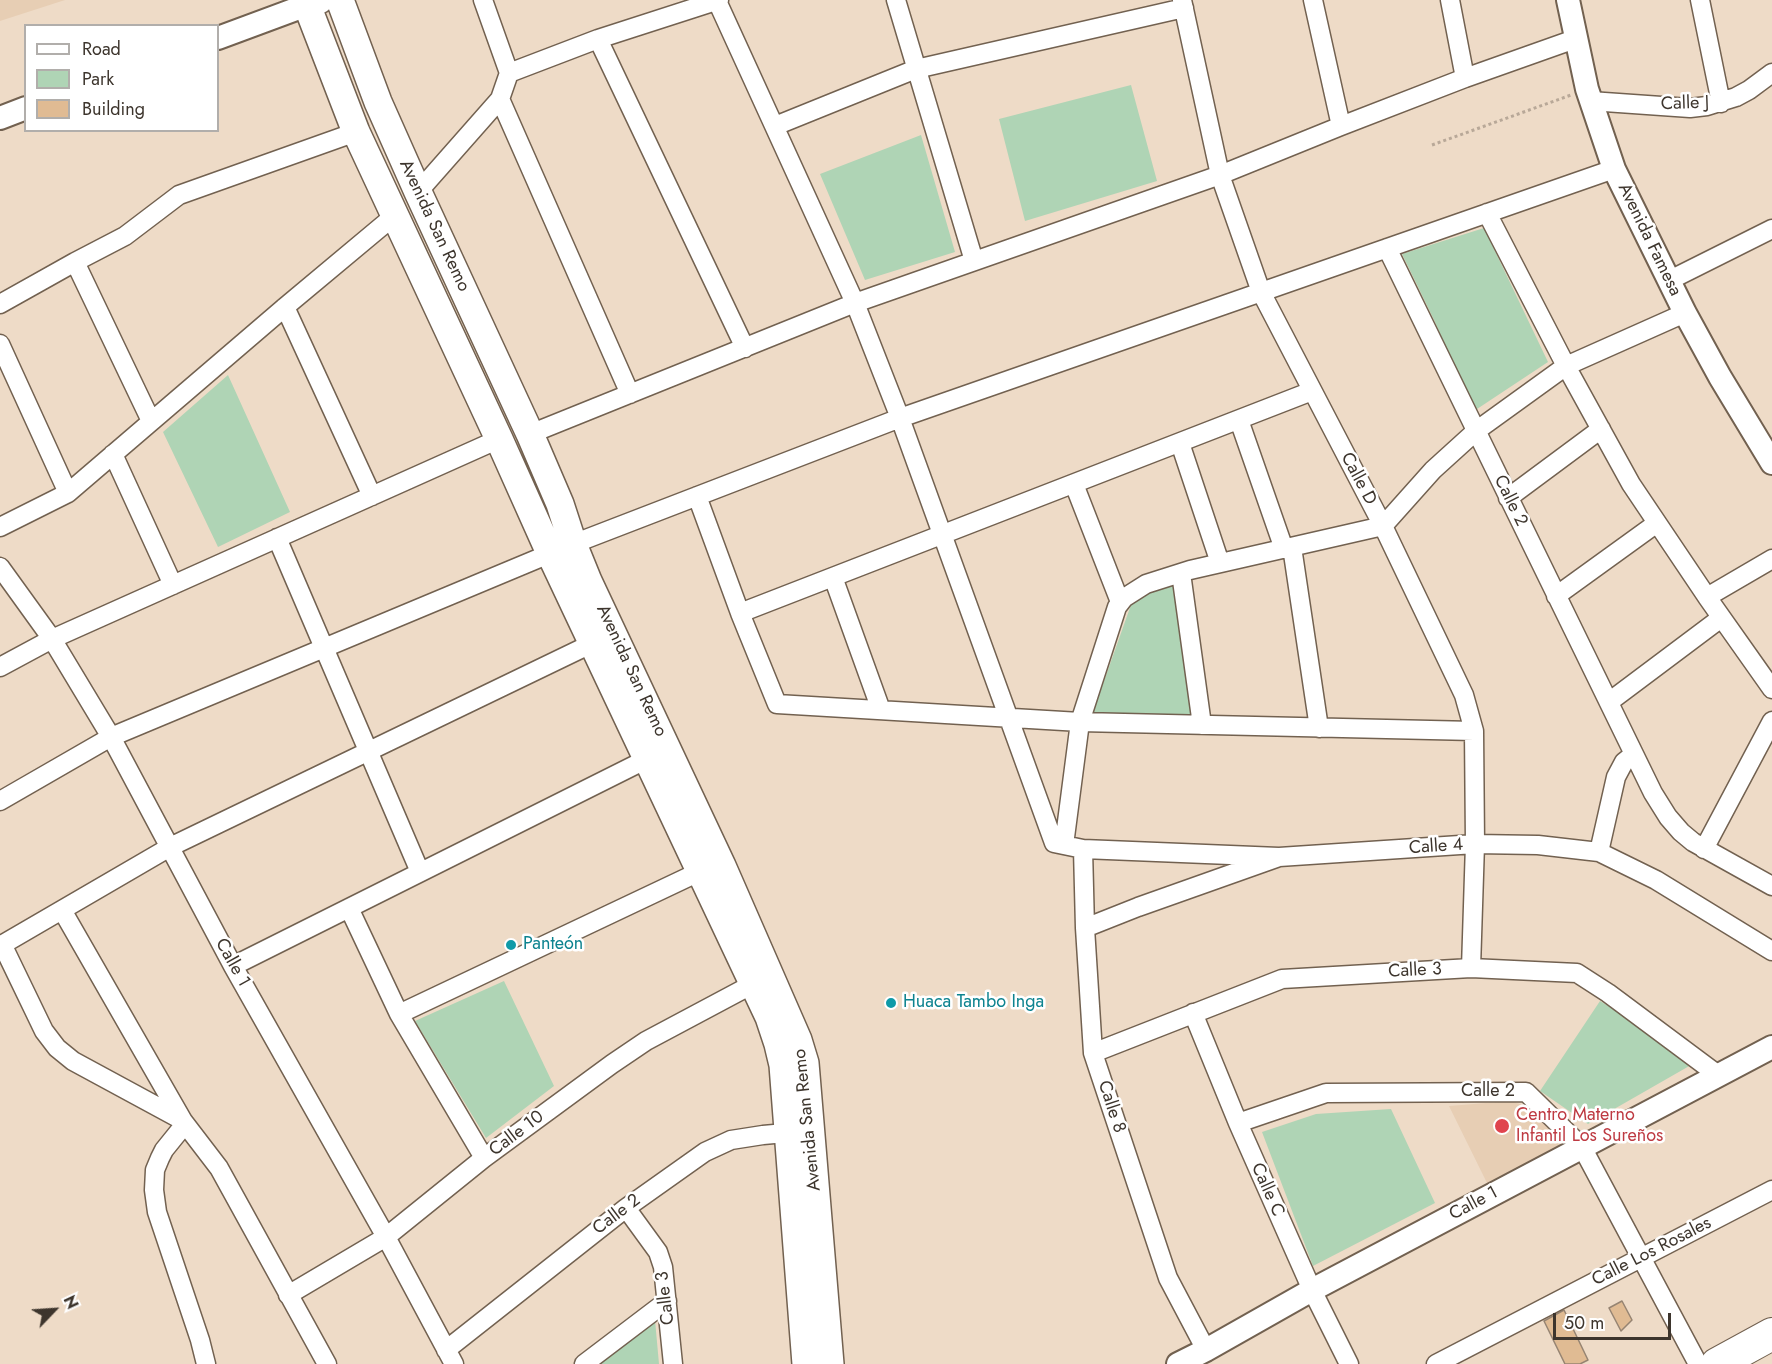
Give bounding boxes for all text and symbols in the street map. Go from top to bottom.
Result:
legend [24,24,219,132]
text: Road [82,36,121,62]
text: Park [82,66,114,92]
street label: Calle J [1661,92,1709,116]
text: Building [82,96,145,122]
street label: Avenida San Remo [394,157,474,295]
street label: Avenida Famesa [1612,180,1686,300]
street label: Calle D [1335,449,1381,509]
street label: Calle 2 [1488,472,1532,530]
street label: Avenida San Remo [591,602,671,740]
street label: Calle 4 [1408,834,1464,860]
place label: Panteón [523,934,583,956]
street label: Calle 1 [210,935,254,991]
marker: Panteón [504,938,518,952]
street label: Calle 3 [1388,959,1442,983]
place label: Huaca Tambo Inga [903,992,1044,1014]
marker: Huaca Tambo Inga [884,996,898,1010]
street label: Avenida San Remo [790,1048,826,1192]
street label: Calle 8 [1092,1078,1130,1136]
street label: Calle 2 [1461,1081,1515,1103]
place label: Centro Materno Infantil Los Sureños [1516,1105,1663,1148]
street label: Calle 10 [485,1106,549,1162]
marker: Centro Materno Infantil Los Sureños [1493,1117,1511,1135]
street label: Calle C [1246,1160,1288,1220]
street label: Calle 1 [1446,1182,1502,1226]
street label: Calle 2 [589,1190,645,1240]
street label: Calle Los Rosales [1589,1213,1715,1291]
street label: Calle 3 [652,1270,680,1326]
north arrow [24,1280,84,1340]
text: N [58,1292,84,1313]
scale bar [1556,1301,1674,1339]
text: 50 m [1564,1310,1604,1336]

